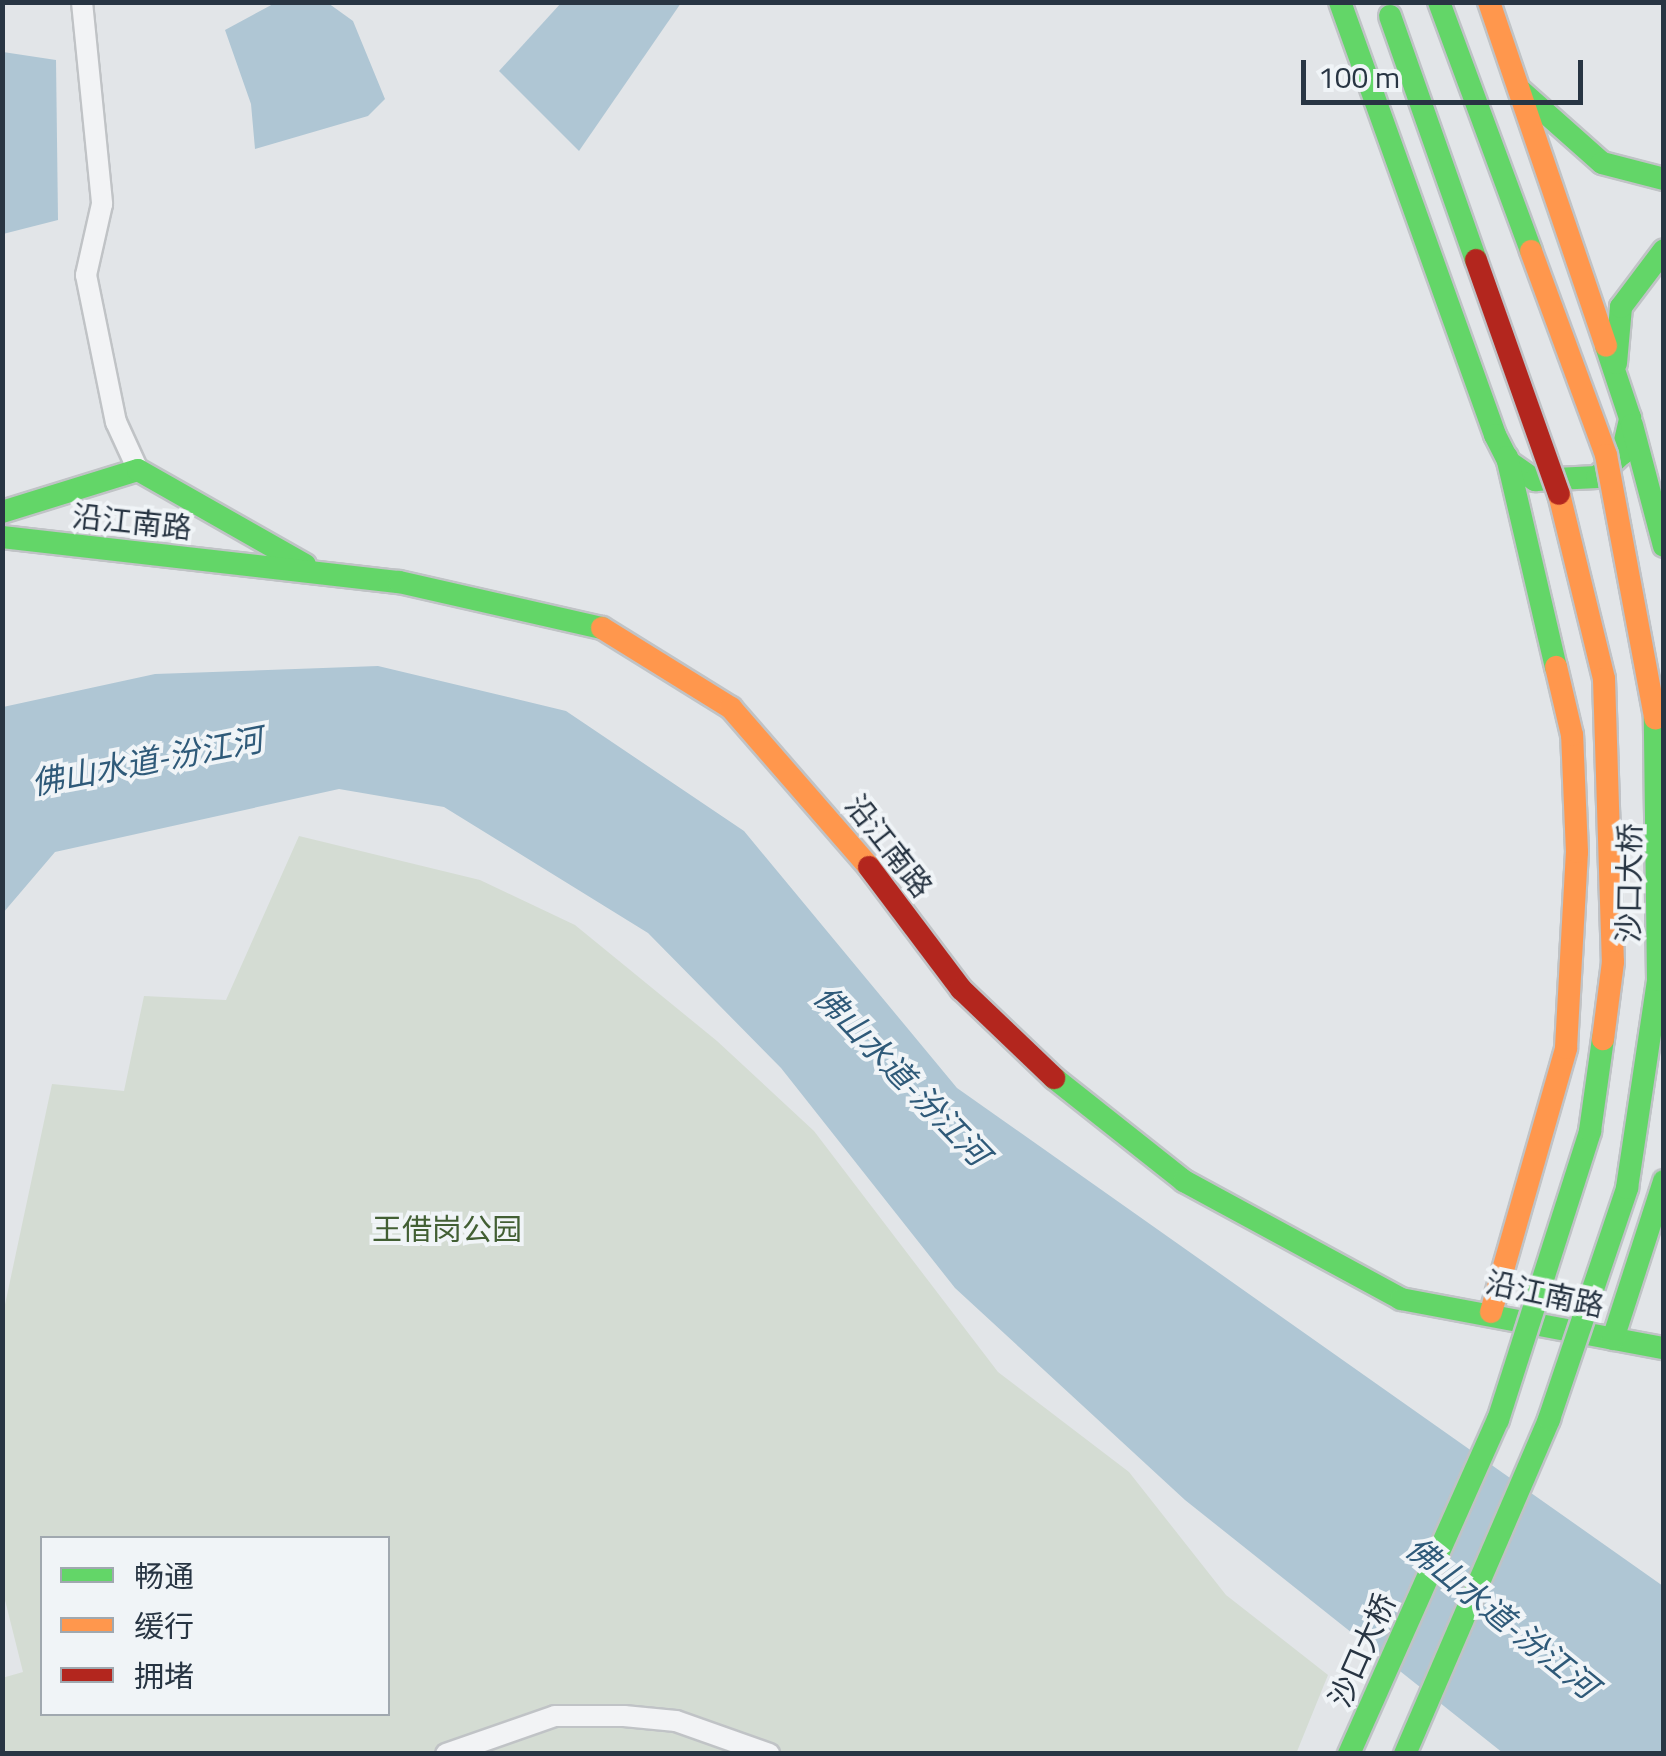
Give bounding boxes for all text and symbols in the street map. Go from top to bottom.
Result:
scale bar [1306,40,1588,102]
text: 100 m [1318,54,1400,100]
street label: 沿江南路 [70,498,194,546]
water label: 佛山水道-汾江河 [28,720,266,802]
street label: 沿江南路 [838,788,940,904]
street label: 沙口大桥 [1610,823,1648,943]
water label: 佛山水道-汾江河 [807,977,997,1173]
park label: 王借岗公园 [372,1211,522,1247]
street label: 沿江南路 [1483,1264,1607,1324]
water label: 佛山水道-汾江河 [1399,1528,1605,1706]
legend [40,1536,390,1716]
text: 畅通 [134,1553,194,1599]
street label: 沙口大桥 [1321,1588,1403,1712]
text: 缓行 [134,1603,194,1649]
text: 拥堵 [134,1653,194,1699]

